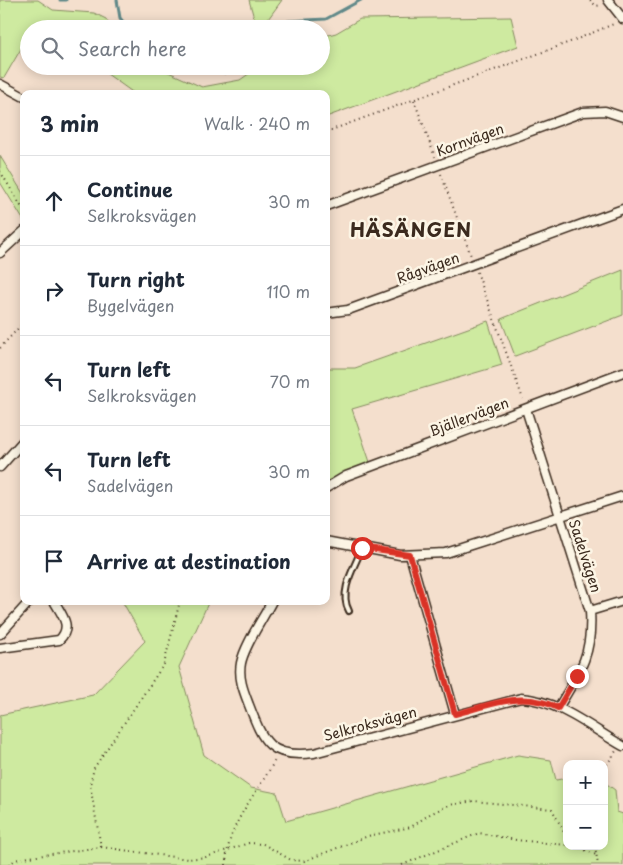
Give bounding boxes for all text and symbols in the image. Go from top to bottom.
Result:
search box [20,20,330,75]
icon: search [38,34,66,62]
text: Search here [78,34,187,62]
text: 3 min [40,107,99,139]
text: Walk · 240 m [204,111,310,135]
street label: Kornvägen [433,118,507,162]
text: Continue [87,175,173,203]
icon: ahead [40,187,68,215]
text: 30 m [268,189,310,213]
text: Selkroksvägen [87,203,197,227]
district label: HÄSÄNGEN [350,215,472,243]
street label: Rågvägen [394,247,462,289]
text: Turn right [87,265,185,293]
icon: right [40,277,68,305]
text: 110 m [267,279,310,303]
text: Bygelvägen [87,293,174,317]
text: Turn left [87,355,171,383]
icon: left [40,367,68,395]
text: 70 m [270,369,310,393]
text: Selkroksvägen [87,383,197,407]
street label: Bjällervägen [426,392,512,441]
text: Turn left [87,445,171,473]
icon: left [40,457,68,485]
text: 30 m [268,459,310,483]
text: Sadelvägen [87,473,173,497]
street label: Sadelvägen [564,517,607,595]
route start [351,537,374,560]
icon: arrive [40,547,68,575]
text: Arrive at destination [87,547,291,575]
route end [566,665,589,688]
street label: Selkroksvägen [321,701,419,746]
map controls [563,760,608,850]
button: + [563,760,608,805]
button: − [563,805,608,850]

